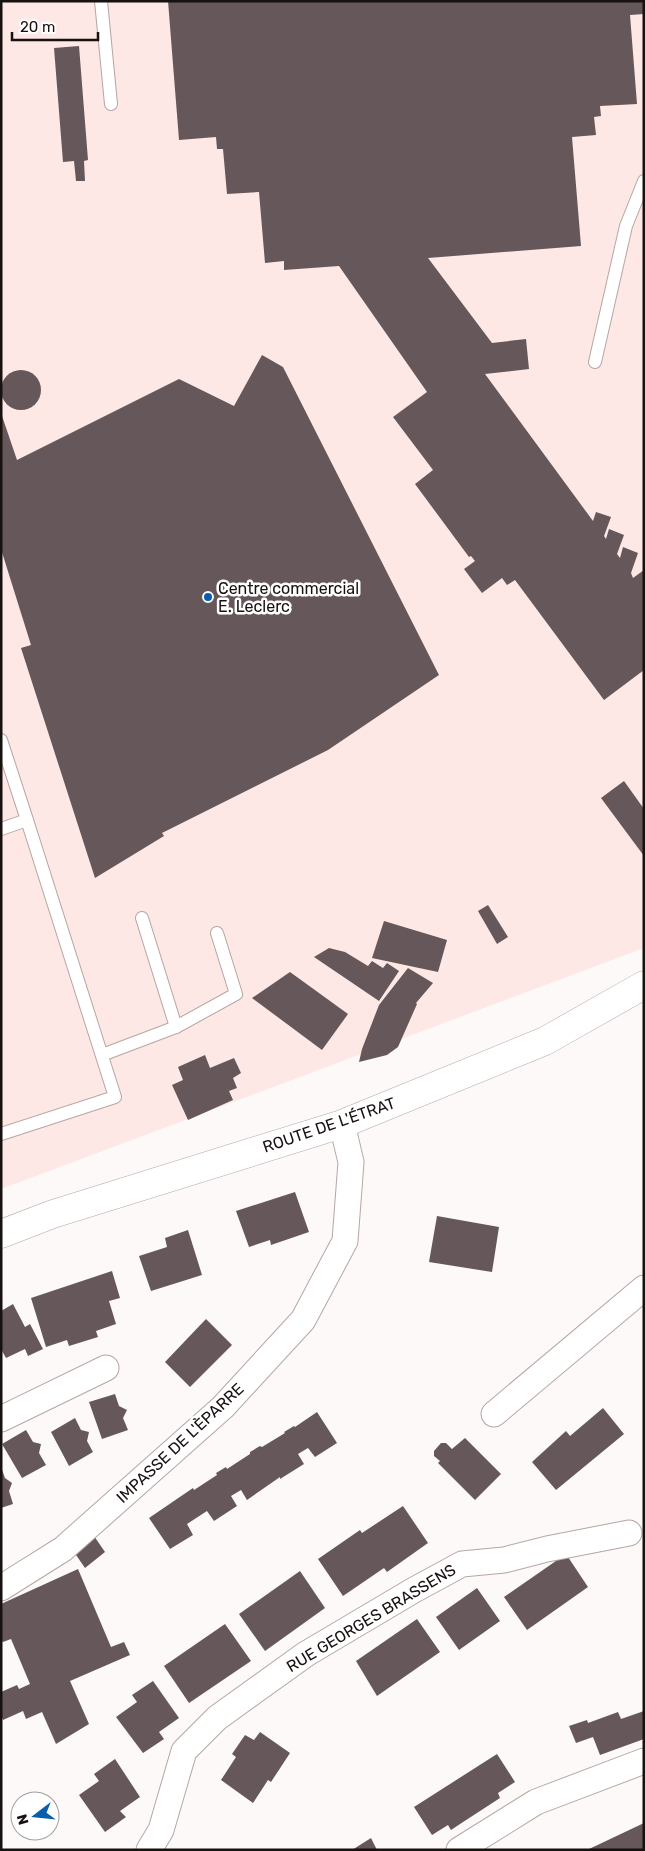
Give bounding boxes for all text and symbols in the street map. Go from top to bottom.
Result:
scale bar [12,10,99,42]
text: 20 m [20,18,55,36]
place label: Centre commercial E. Leclerc [218,579,359,616]
marker: Centre commercial E. Leclerc [202,591,214,603]
street label: ROUTE DE L'ÉTRAT [260,1093,398,1157]
street label: IMPASSE DE L'ÈPARRE [112,1379,248,1507]
street label: RUE GEORGES BRASSENS [283,1560,459,1676]
north arrow [10,1791,60,1841]
text: N [13,1812,33,1827]

